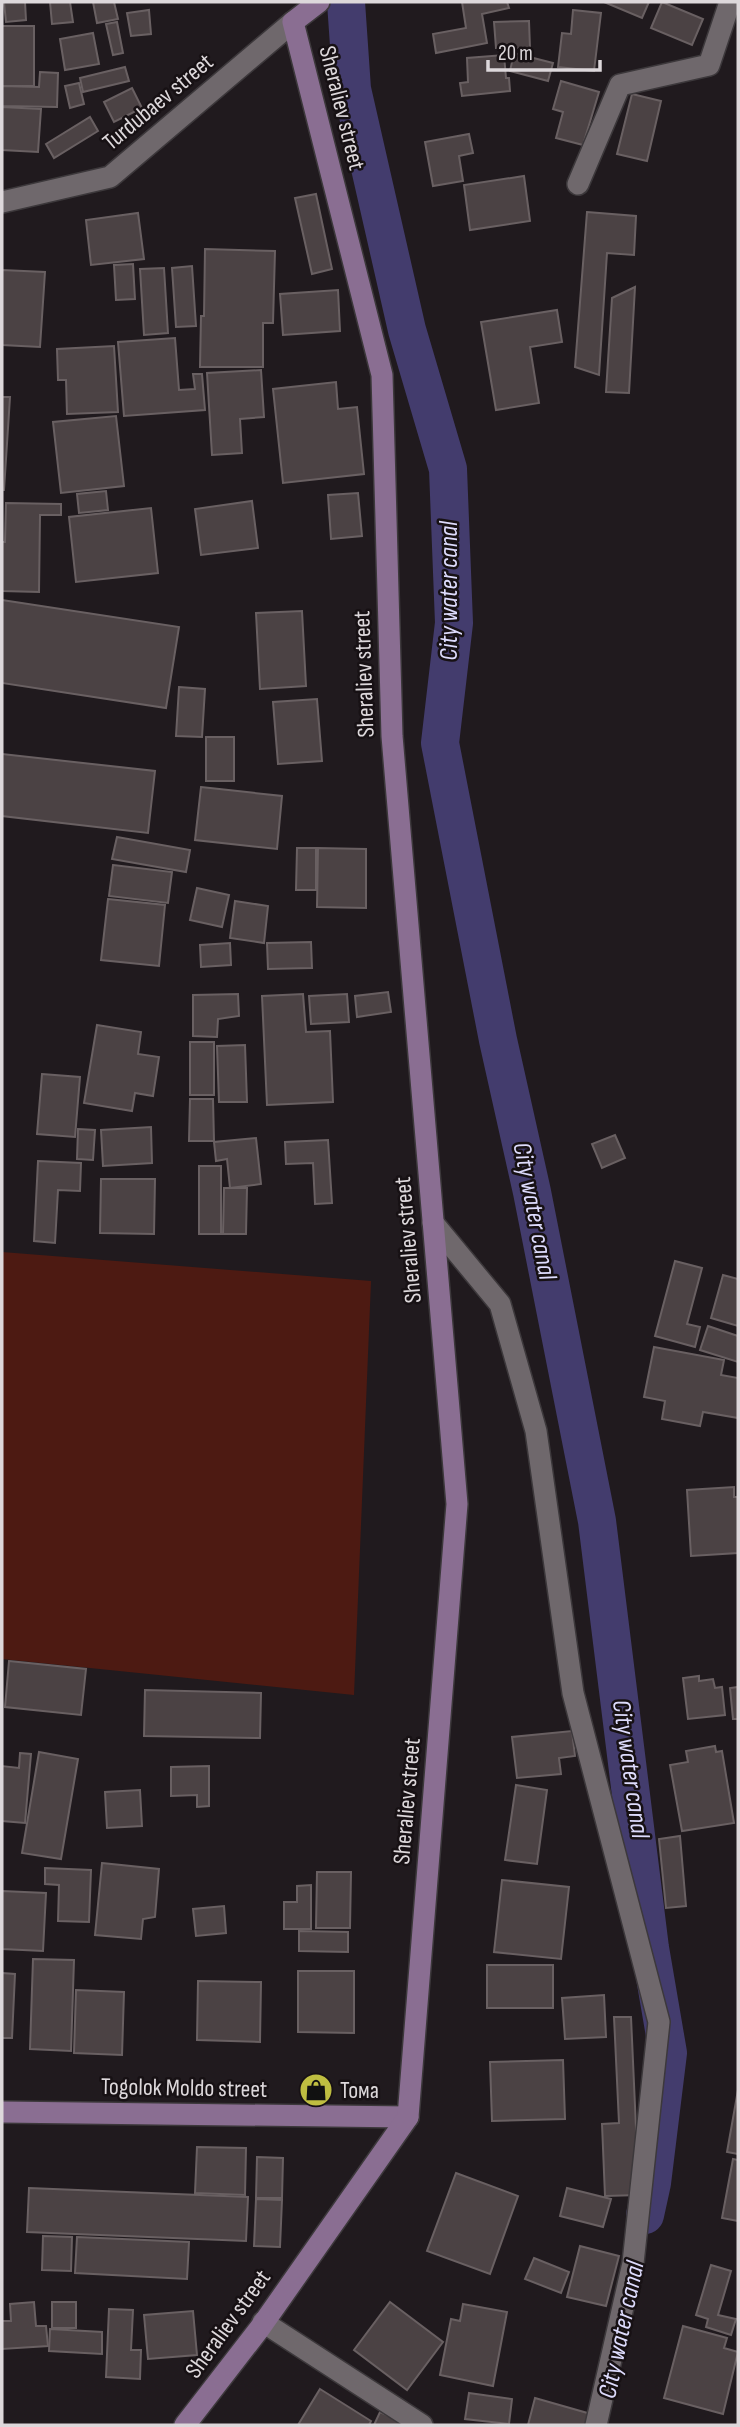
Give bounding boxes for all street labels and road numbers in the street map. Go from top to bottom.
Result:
street label: Sheraliev street [313,43,371,173]
street label: Turdubaev street [97,47,219,157]
street label: Sheraliev street [347,610,381,738]
street label: Sheraliev street [388,1176,428,1304]
street label: Sheraliev street [387,1737,427,1865]
street label: Togolok Moldo street [101,2072,267,2104]
street label: Sheraliev street [179,2264,277,2384]

